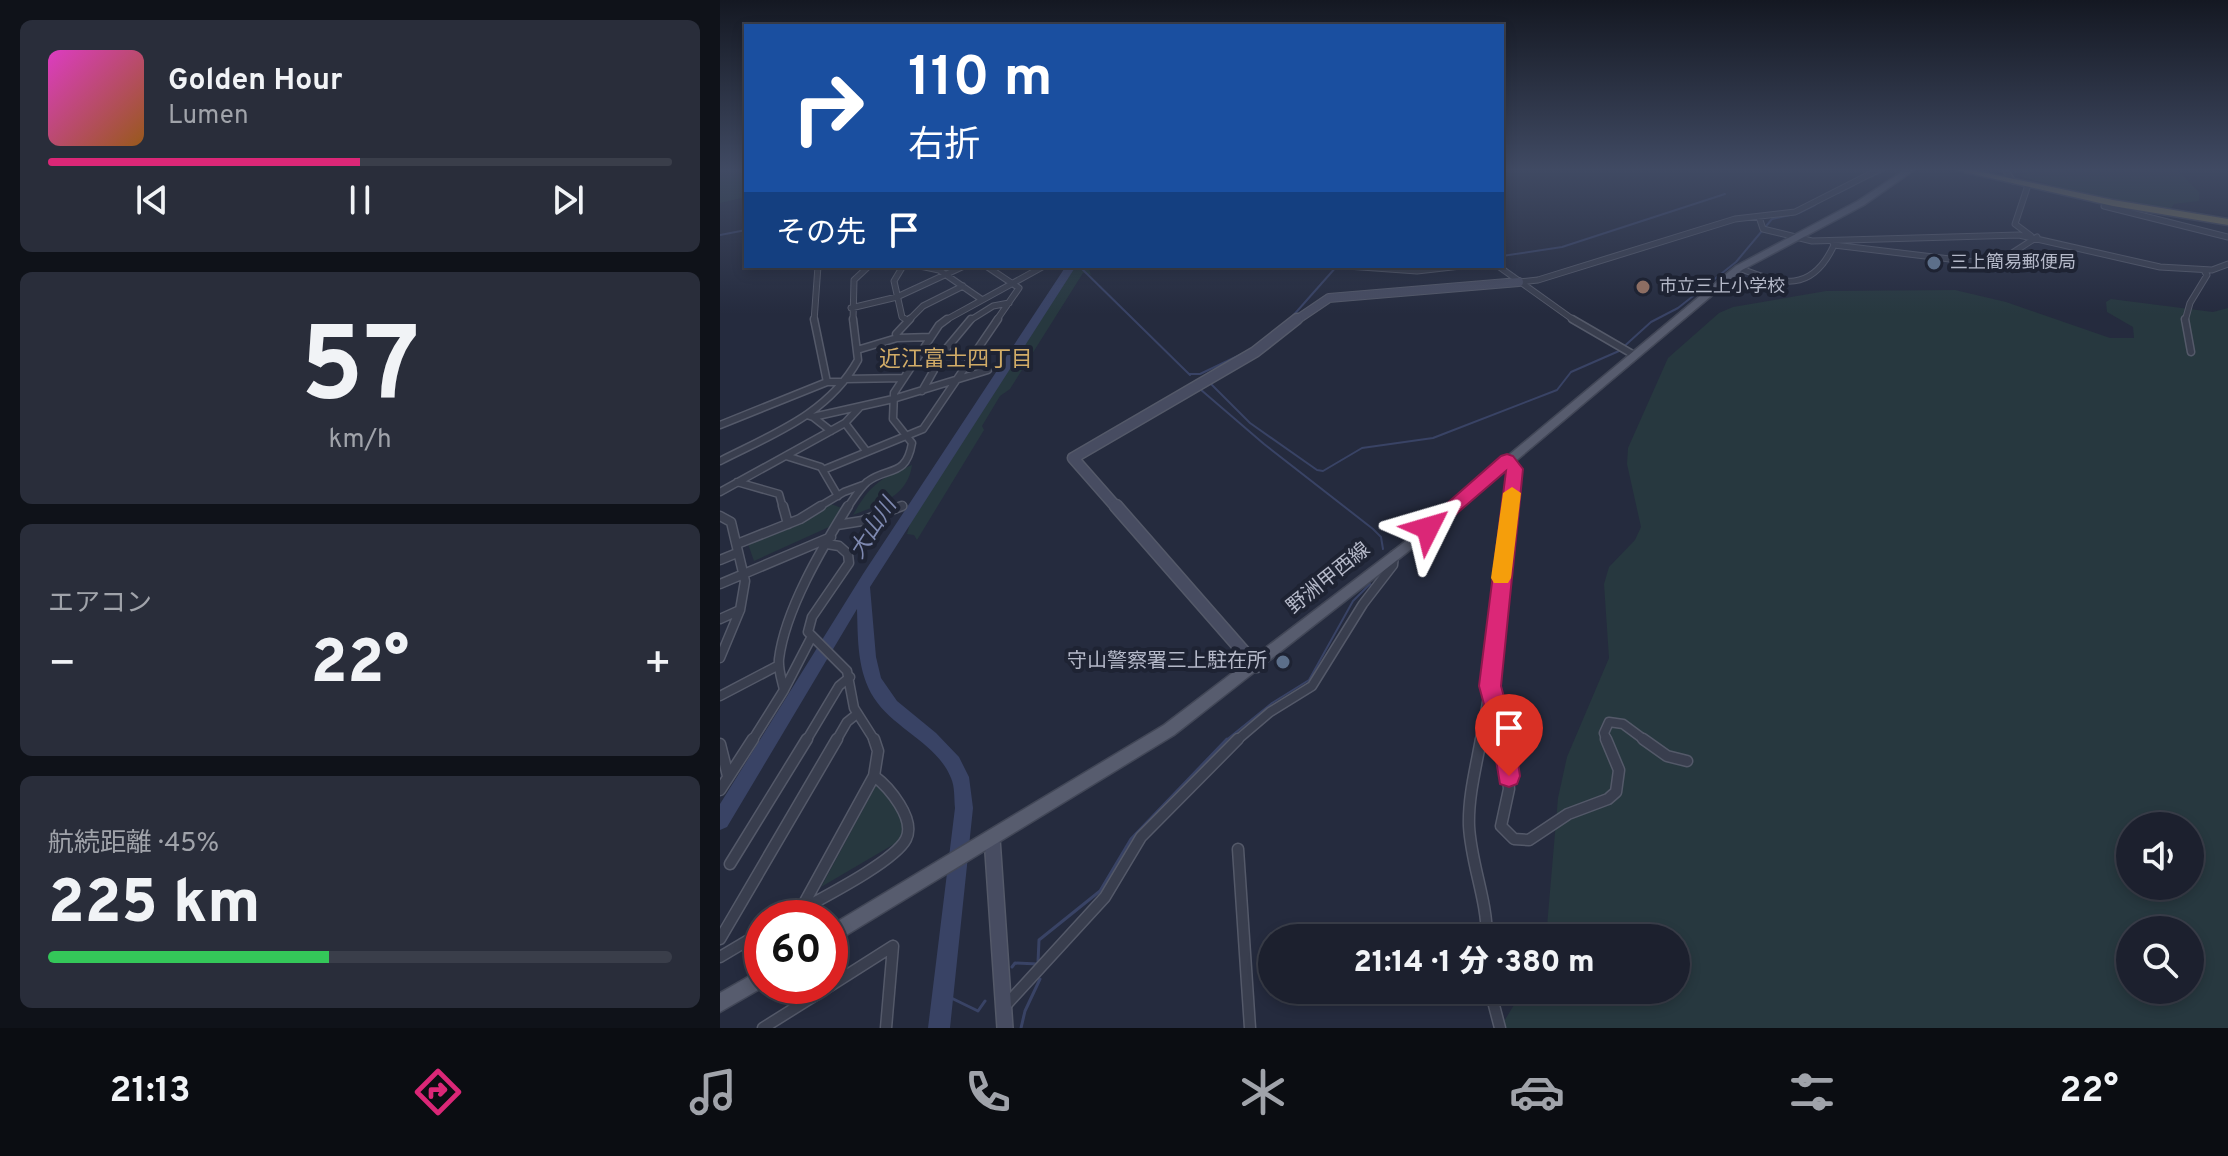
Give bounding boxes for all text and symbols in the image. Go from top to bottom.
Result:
text: 110 m [908,45,1053,115]
icon: right [776,56,880,160]
text: Golden Hour [168,63,342,100]
text: Lumen [168,100,249,133]
text: 右折 [908,124,980,170]
icon: previous [130,178,174,222]
icon: pause [338,178,382,222]
icon: next [546,178,590,222]
icon: arrive [882,208,926,252]
text: その先 [776,216,866,253]
place label: 三上簡易郵便局 [1950,252,2076,275]
marker: 三上簡易郵便局 [1925,254,1943,272]
place label: 市立三上小学校 [1659,276,1785,299]
marker: 市立三上小学校 [1634,278,1652,296]
text: 57 [300,306,420,438]
district label: 近江富士四丁目 [879,347,1033,374]
text: km/h [328,424,392,457]
position arrow [1386,486,1470,570]
water label: 大山川 [845,492,904,564]
street label: 野洲甲西線 [1282,537,1376,621]
text: エアコン [48,588,152,621]
text: 22° [311,628,409,704]
text: − [48,638,76,694]
text: + [644,638,672,694]
place label: 守山警察署三上駐在所 [1067,649,1267,675]
marker: 守山警察署三上駐在所 [1274,653,1292,671]
pin [1475,694,1543,776]
icon: arrive [1487,706,1531,750]
map controls [2116,812,2204,1004]
button: sound [2116,812,2204,900]
text: 航続距離 · 45% [48,828,219,861]
text: 225 km [48,868,260,944]
speed limit sign: 60 [744,900,848,1004]
button: search [2116,916,2204,1004]
text: 21:14 · 1 分 · 380 m [1353,945,1595,982]
icon: directions [410,1064,466,1120]
icon: music [685,1064,741,1120]
icon: phone [960,1064,1016,1120]
icon: climate [1235,1064,1291,1120]
icon: car [1509,1064,1565,1120]
icon: filters [1784,1064,1840,1120]
text: 21:13 [109,1069,191,1115]
text: 22° [2059,1069,2118,1115]

